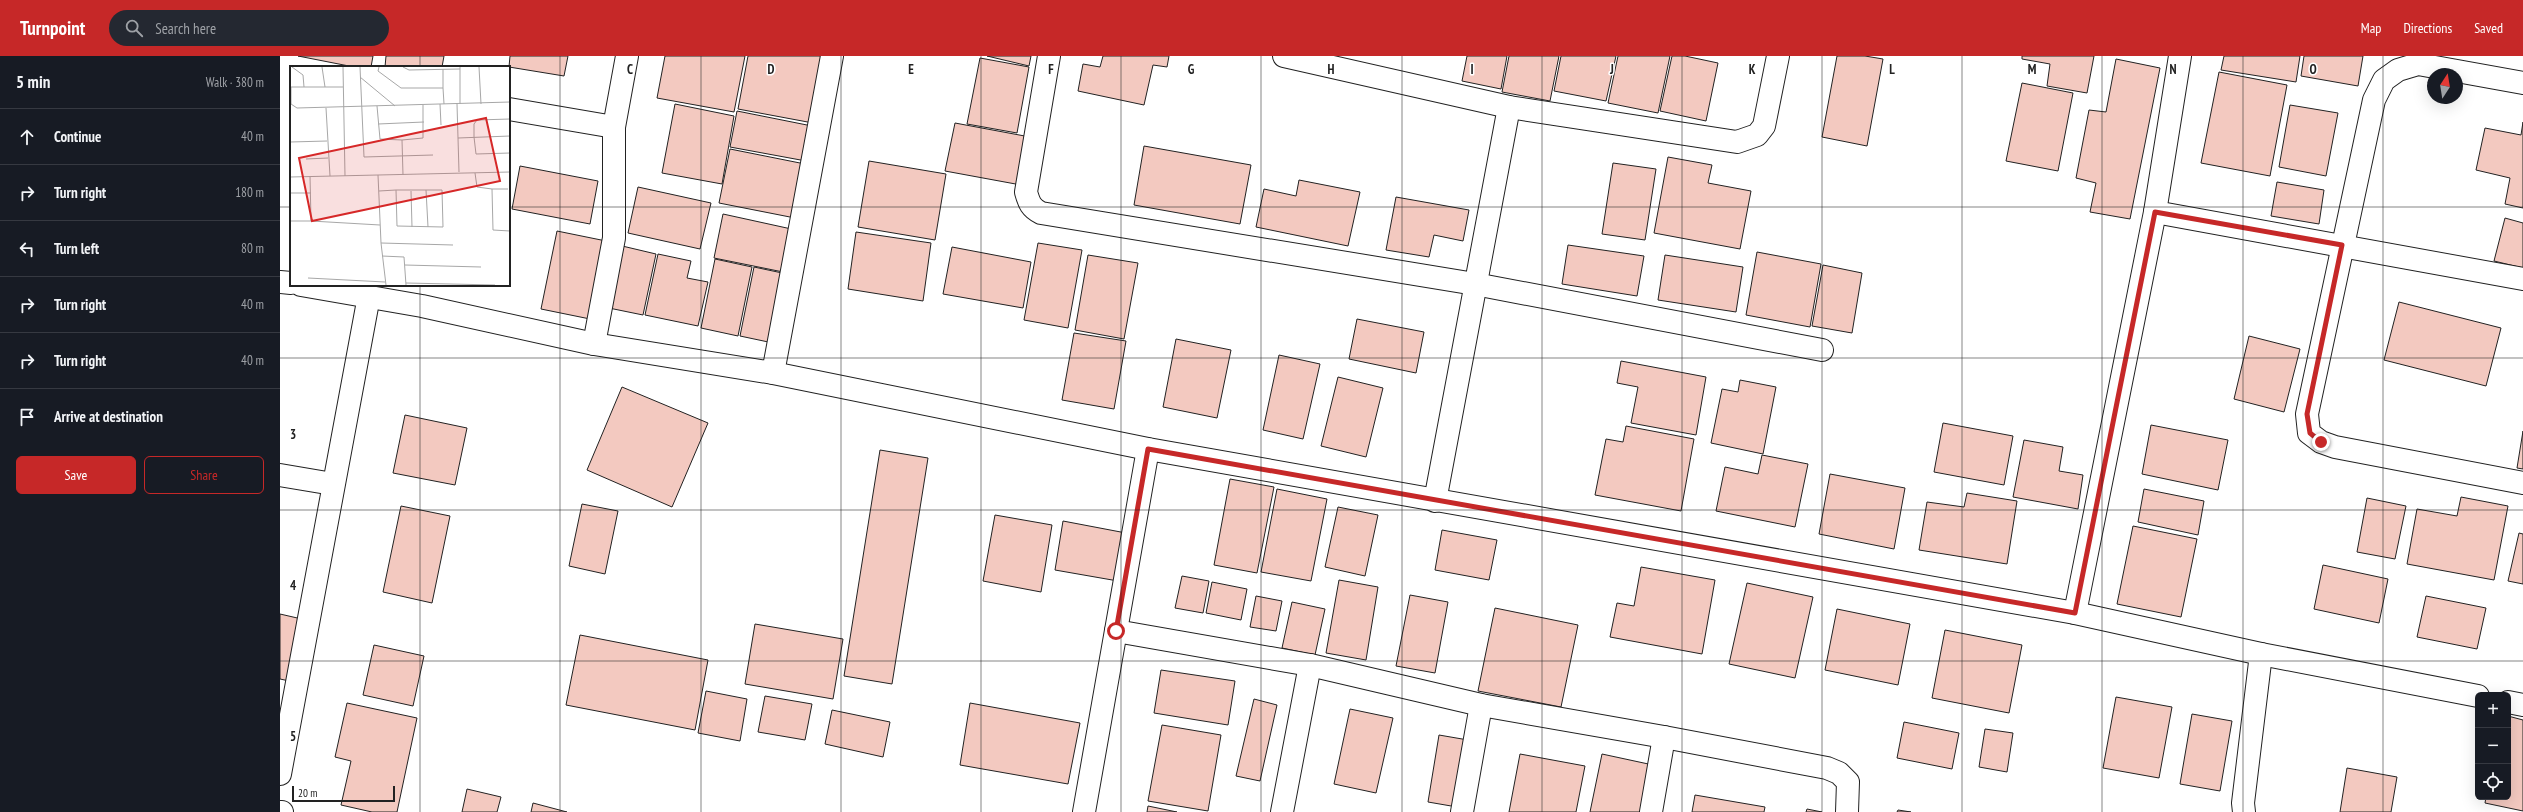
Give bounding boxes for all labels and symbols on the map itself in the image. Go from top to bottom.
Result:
text: C [627,61,633,78]
text: D [768,61,775,78]
text: E [908,61,914,78]
text: F [1048,61,1054,78]
text: G [1188,61,1195,78]
text: H [1328,61,1335,78]
text: I [1470,61,1474,78]
text: J [1609,61,1614,78]
text: K [1749,61,1756,78]
text: L [1889,61,1895,78]
text: M [2028,61,2037,78]
text: N [2169,61,2177,78]
text: O [2309,61,2317,78]
inset map [290,66,510,286]
north arrow [2427,68,2463,104]
text: 3 [290,426,296,443]
route end [2312,433,2330,451]
text: 4 [290,577,297,594]
route start [1107,622,1125,640]
text: 5 [290,728,296,745]
scale bar [292,784,395,803]

